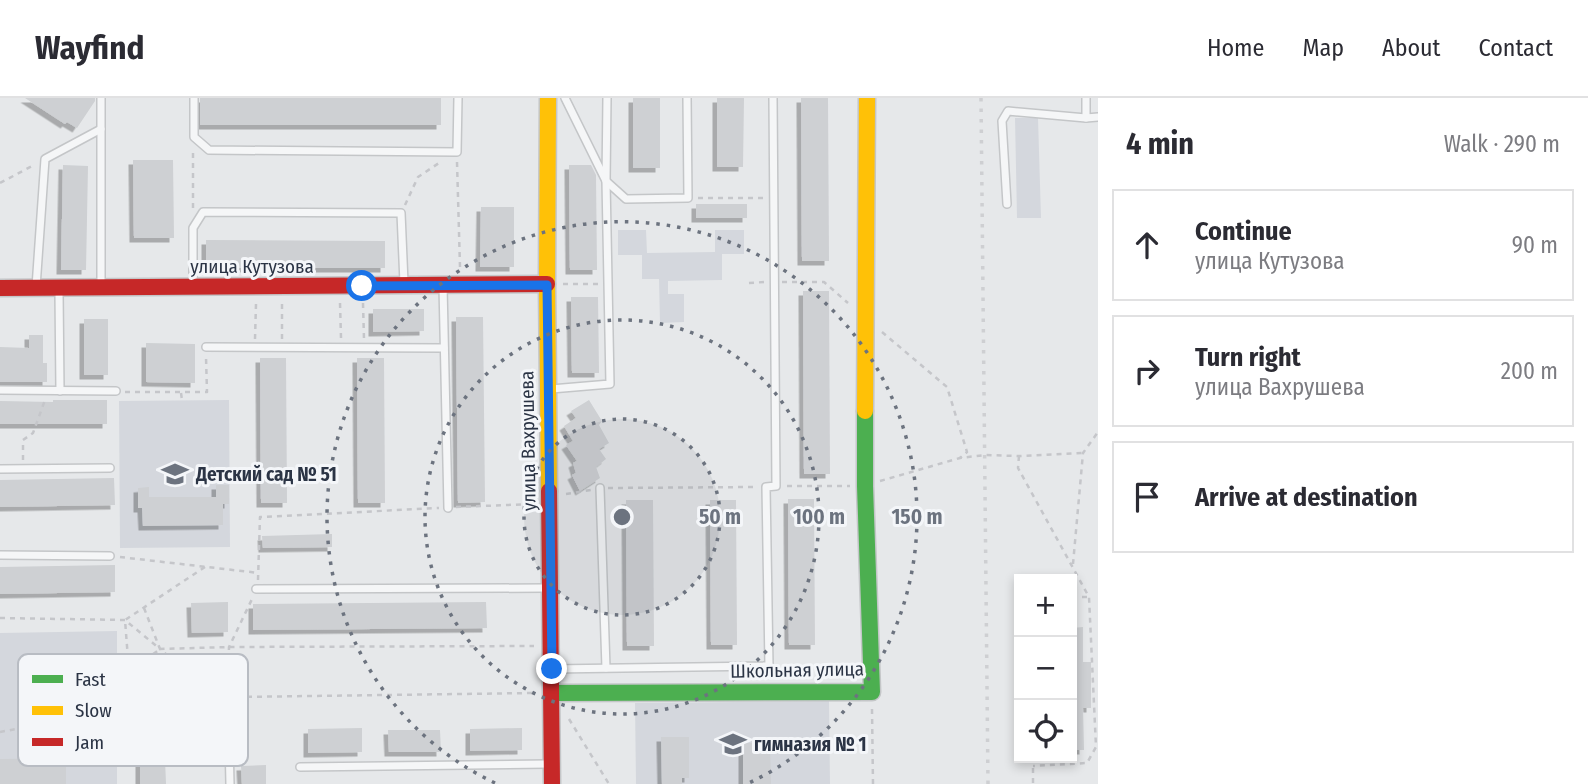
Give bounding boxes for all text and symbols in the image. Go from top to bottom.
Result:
text: Wayfind [35,28,144,68]
text: Home [1207,34,1264,62]
text: Map [1302,34,1344,62]
text: About [1382,34,1440,62]
text: Contact [1478,34,1553,62]
text: 4 min [1126,126,1194,162]
text: Walk · 290 m [1444,130,1560,158]
text: Continue [1195,216,1292,247]
icon: ahead [1128,226,1166,264]
text: 90 m [1512,231,1558,259]
text: улица Кутузова [1195,247,1345,275]
street label: улица Кутузова [190,255,314,278]
route start [346,270,377,301]
text: Turn right [1195,342,1301,373]
icon: right [1128,352,1166,390]
text: 200 m [1501,357,1558,385]
street label: улица Вахрушева [515,371,541,511]
text: улица Вахрушева [1195,373,1365,401]
school or university icon: Детский сад № 51 [160,459,190,489]
place label: Детский сад № 51 [195,463,337,486]
icon: arrive [1128,478,1166,516]
text: Arrive at destination [1195,482,1418,513]
text: 50 m [699,504,741,530]
text: 100 m [793,504,845,530]
text: 150 m [891,504,943,530]
centre of rings [610,505,634,529]
map controls [1014,574,1077,763]
button: + [1014,574,1077,637]
button: − [1014,637,1077,700]
route end [536,653,567,684]
legend [18,654,248,766]
street label: Школьная улица [730,657,864,683]
text: Fast [75,668,106,691]
text: Slow [75,699,112,722]
button: locate [1014,700,1077,763]
school or university icon: гимназия № 1 [718,729,748,759]
text: Jam [75,731,104,754]
place label: гимназия № 1 [754,733,867,756]

